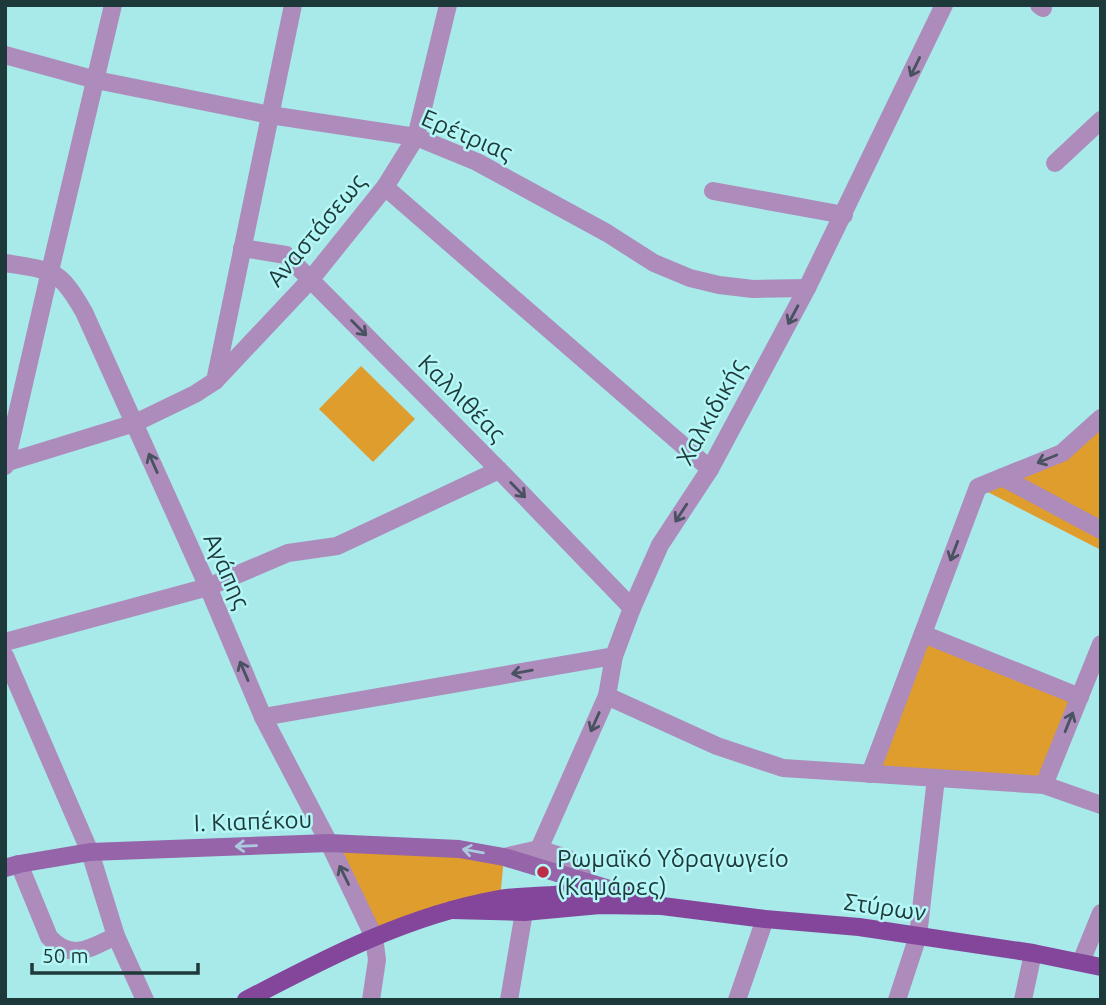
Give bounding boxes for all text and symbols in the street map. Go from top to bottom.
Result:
one-way arrow [908,56,921,77]
street label: Ερέτριας [418,104,516,166]
street label: Αναστάσεως [261,168,371,292]
one-way arrow [786,304,799,325]
one-way arrow [350,319,367,336]
street label: Καλλιθέας [413,349,511,447]
street label: Χαλκιδικής [671,354,751,470]
one-way arrow [146,453,159,474]
one-way arrow [1037,453,1059,466]
one-way arrow [509,481,526,498]
one-way arrow [674,503,688,522]
street label: Αγάπης [198,529,256,613]
one-way arrow [947,540,959,562]
one-way arrow [237,661,250,683]
one-way arrow [511,666,534,679]
one-way arrow [588,711,601,732]
one-way arrow [1064,712,1077,733]
street label: Ι. Κιαπέκου [193,805,313,837]
one-way arrow [235,840,258,853]
one-way arrow [462,844,485,858]
place label: Ρωμαϊκό Υδραγωγείο (Καμάρες) [557,845,789,900]
marker: Ρωμαϊκό Υδραγωγείο (Καμάρες) [535,864,551,880]
one-way arrow [337,865,351,886]
street label: Στύρων [842,888,928,926]
scale bar [32,932,198,976]
text: 50 m [42,943,89,967]

